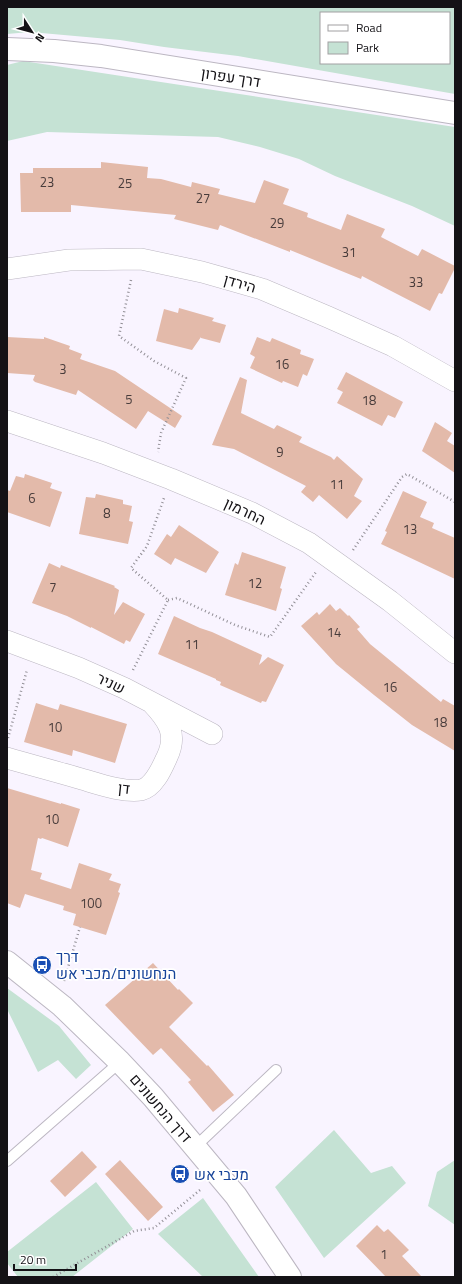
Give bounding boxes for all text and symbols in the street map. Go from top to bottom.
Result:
north arrow [12,12,52,52]
legend [320,12,450,64]
text: Road [356,18,382,37]
text: N [31,30,49,46]
text: Park [356,38,379,57]
street label: דרך עפרון [200,61,263,93]
house number: 23 [40,172,54,192]
house number: 25 [118,173,132,193]
house number: 27 [196,188,210,208]
house number: 29 [270,213,284,233]
house number: 31 [342,242,356,262]
street label: הירדן [221,267,259,299]
house number: 33 [409,272,423,292]
house number: 16 [275,354,289,374]
house number: 3 [59,359,67,379]
house number: 5 [125,389,133,409]
house number: 18 [362,390,376,410]
house number: 9 [276,442,284,462]
house number: 11 [330,474,344,494]
house number: 6 [28,488,36,508]
street label: החרמון [220,491,270,531]
house number: 8 [103,503,111,523]
house number: 13 [403,519,417,539]
house number: 12 [248,573,262,593]
house number: 7 [49,577,57,597]
house number: 14 [327,622,341,642]
house number: 11 [185,634,199,654]
street label: שניר [93,666,129,700]
house number: 16 [383,677,397,697]
house number: 18 [433,712,447,732]
house number: 10 [48,717,62,737]
street label: דן [117,776,131,800]
house number: 10 [45,809,59,829]
house number: 100 [80,893,102,913]
place label: דרך הנחשונים/מכבי אש [56,945,176,985]
bus stop icon: דרך הנחשונים/מכבי אש [31,954,53,976]
street label: דרך הנחשונים [124,1068,198,1148]
bus stop icon: מכבי אש [169,1163,191,1185]
place label: מכבי אש [194,1163,249,1186]
house number: 1 [380,1244,388,1264]
scale bar [14,1246,76,1272]
text: 20 m [20,1250,46,1269]

